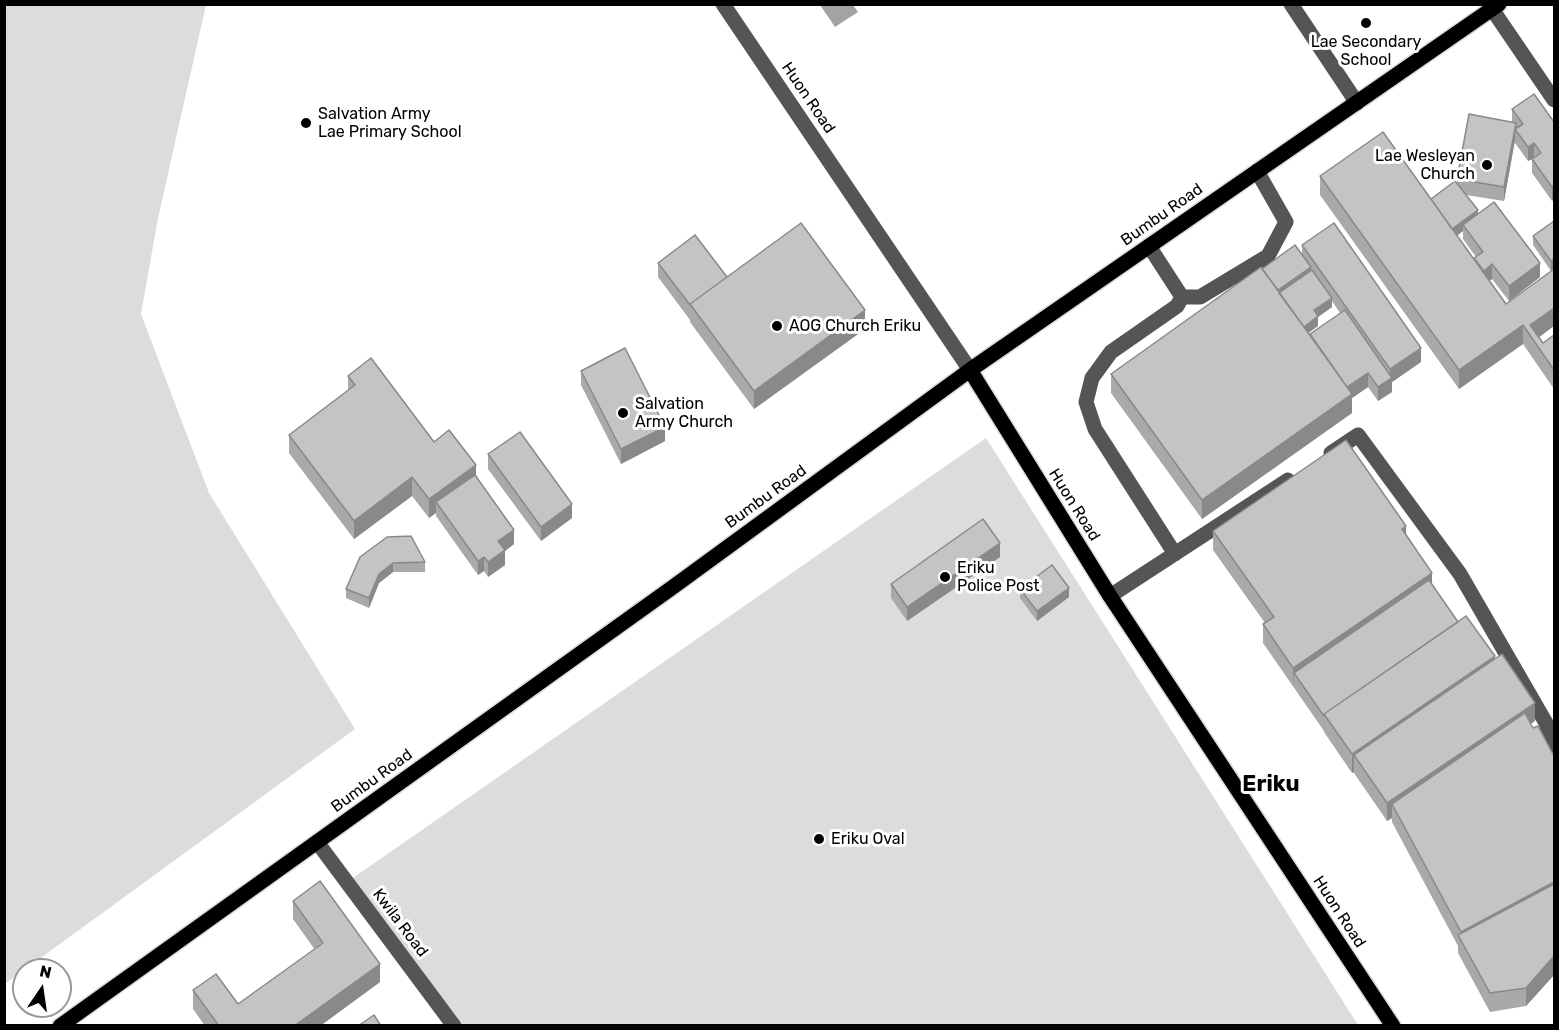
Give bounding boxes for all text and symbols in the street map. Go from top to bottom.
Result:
marker: Lae Secondary School [1359,16,1373,30]
place label: Lae Secondary School [1311,32,1421,70]
street label: Huon Road [777,59,839,137]
place label: Salvation Army Lae Primary School [318,104,462,142]
marker: Salvation Army Lae Primary School [299,116,313,130]
place label: Lae Wesleyan Church [1375,146,1475,184]
marker: Lae Wesleyan Church [1480,158,1494,172]
street label: Bumbu Road [1117,180,1207,250]
place label: AOG Church Eriku [789,316,921,336]
marker: AOG Church Eriku [770,319,784,333]
place label: Salvation Army Church [635,394,733,432]
marker: Salvation Army Church [616,406,630,420]
street label: Bumbu Road [722,461,810,533]
street label: Huon Road [1044,465,1104,545]
place label: Eriku Police Post [957,558,1040,596]
marker: Eriku Police Post [938,570,952,584]
street label: Bumbu Road [328,745,416,817]
district label: Eriku [1242,772,1300,798]
place label: Eriku Oval [831,829,905,849]
marker: Eriku Oval [812,832,826,846]
street label: Huon Road [1309,872,1369,952]
street label: Kwila Road [368,885,432,961]
north arrow [12,958,72,1018]
text: N [38,961,53,982]

